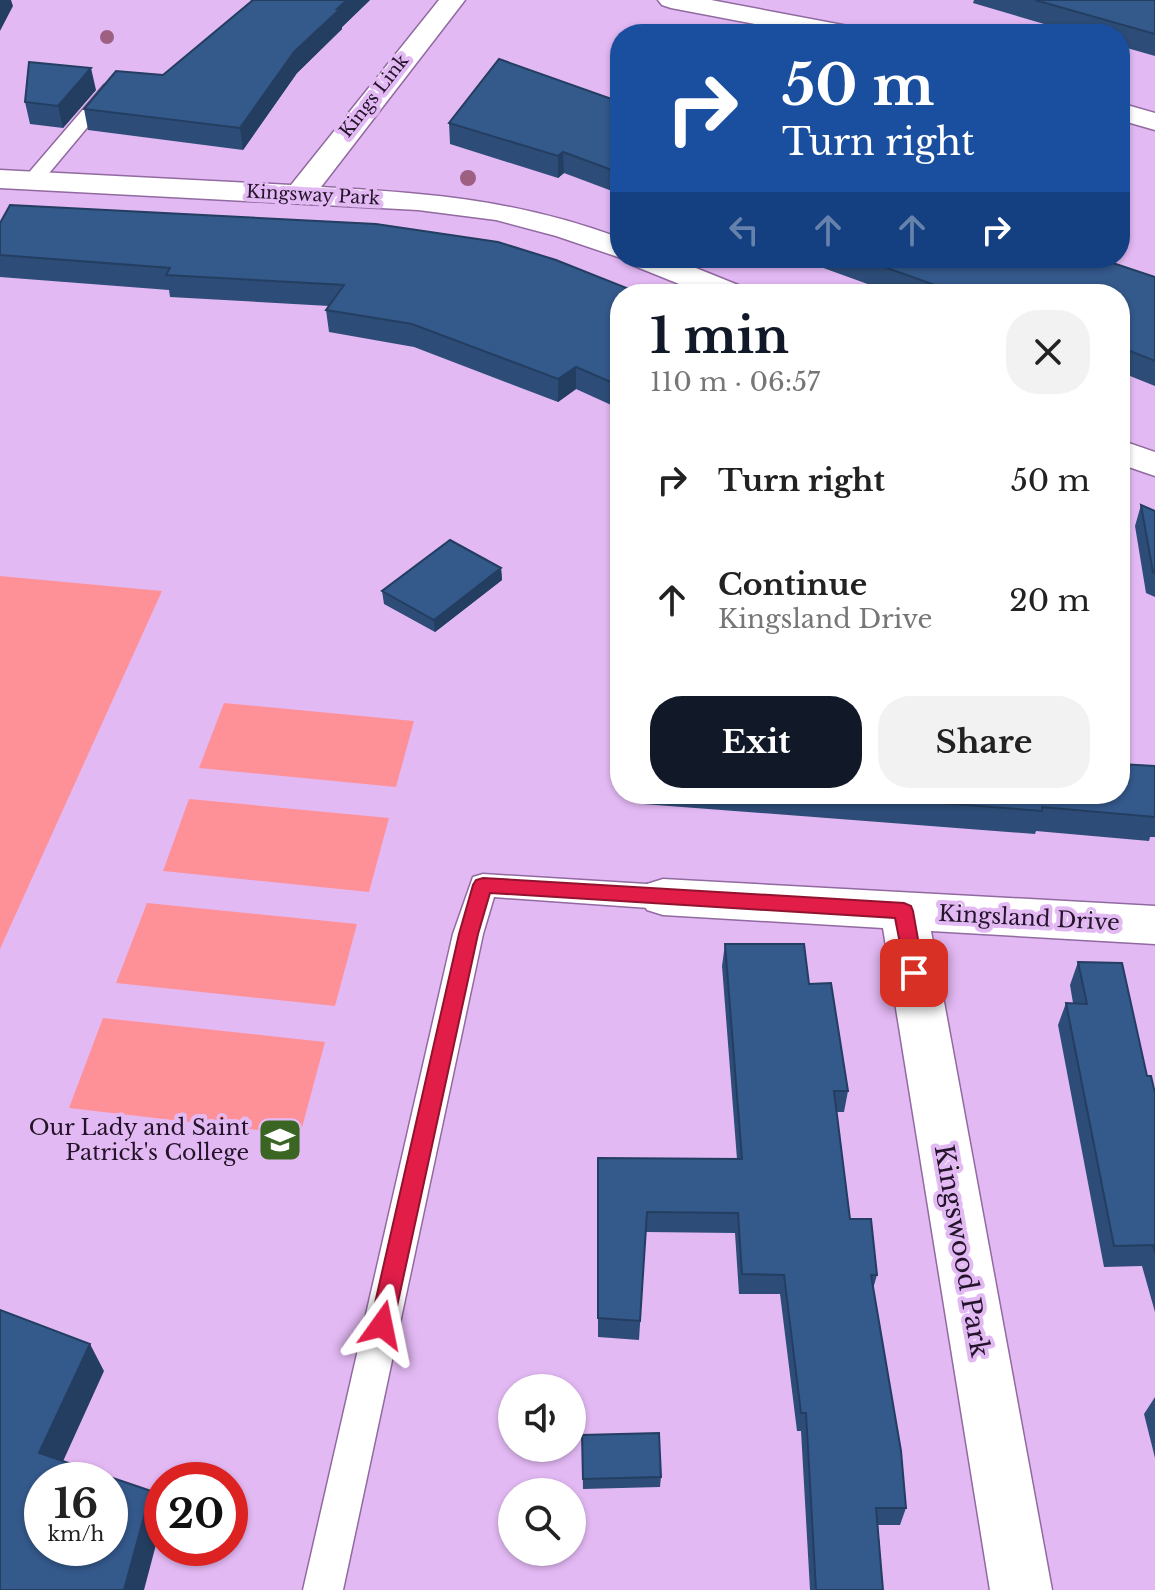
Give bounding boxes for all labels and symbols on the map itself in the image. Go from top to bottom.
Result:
street label: Kings Link [335,50,413,142]
street label: Kingsway Park [245,181,381,209]
street label: Kingsland Drive [938,900,1120,936]
pin [880,939,948,1007]
place label: Our Lady and Saint Patrick's College [29,1114,250,1166]
school or university icon: Our Lady and Saint Patrick's College [256,1116,304,1164]
street label: Kingswood Park [928,1142,996,1360]
position arrow [340,1283,424,1367]
speed limit sign: 20 [144,1462,248,1566]

